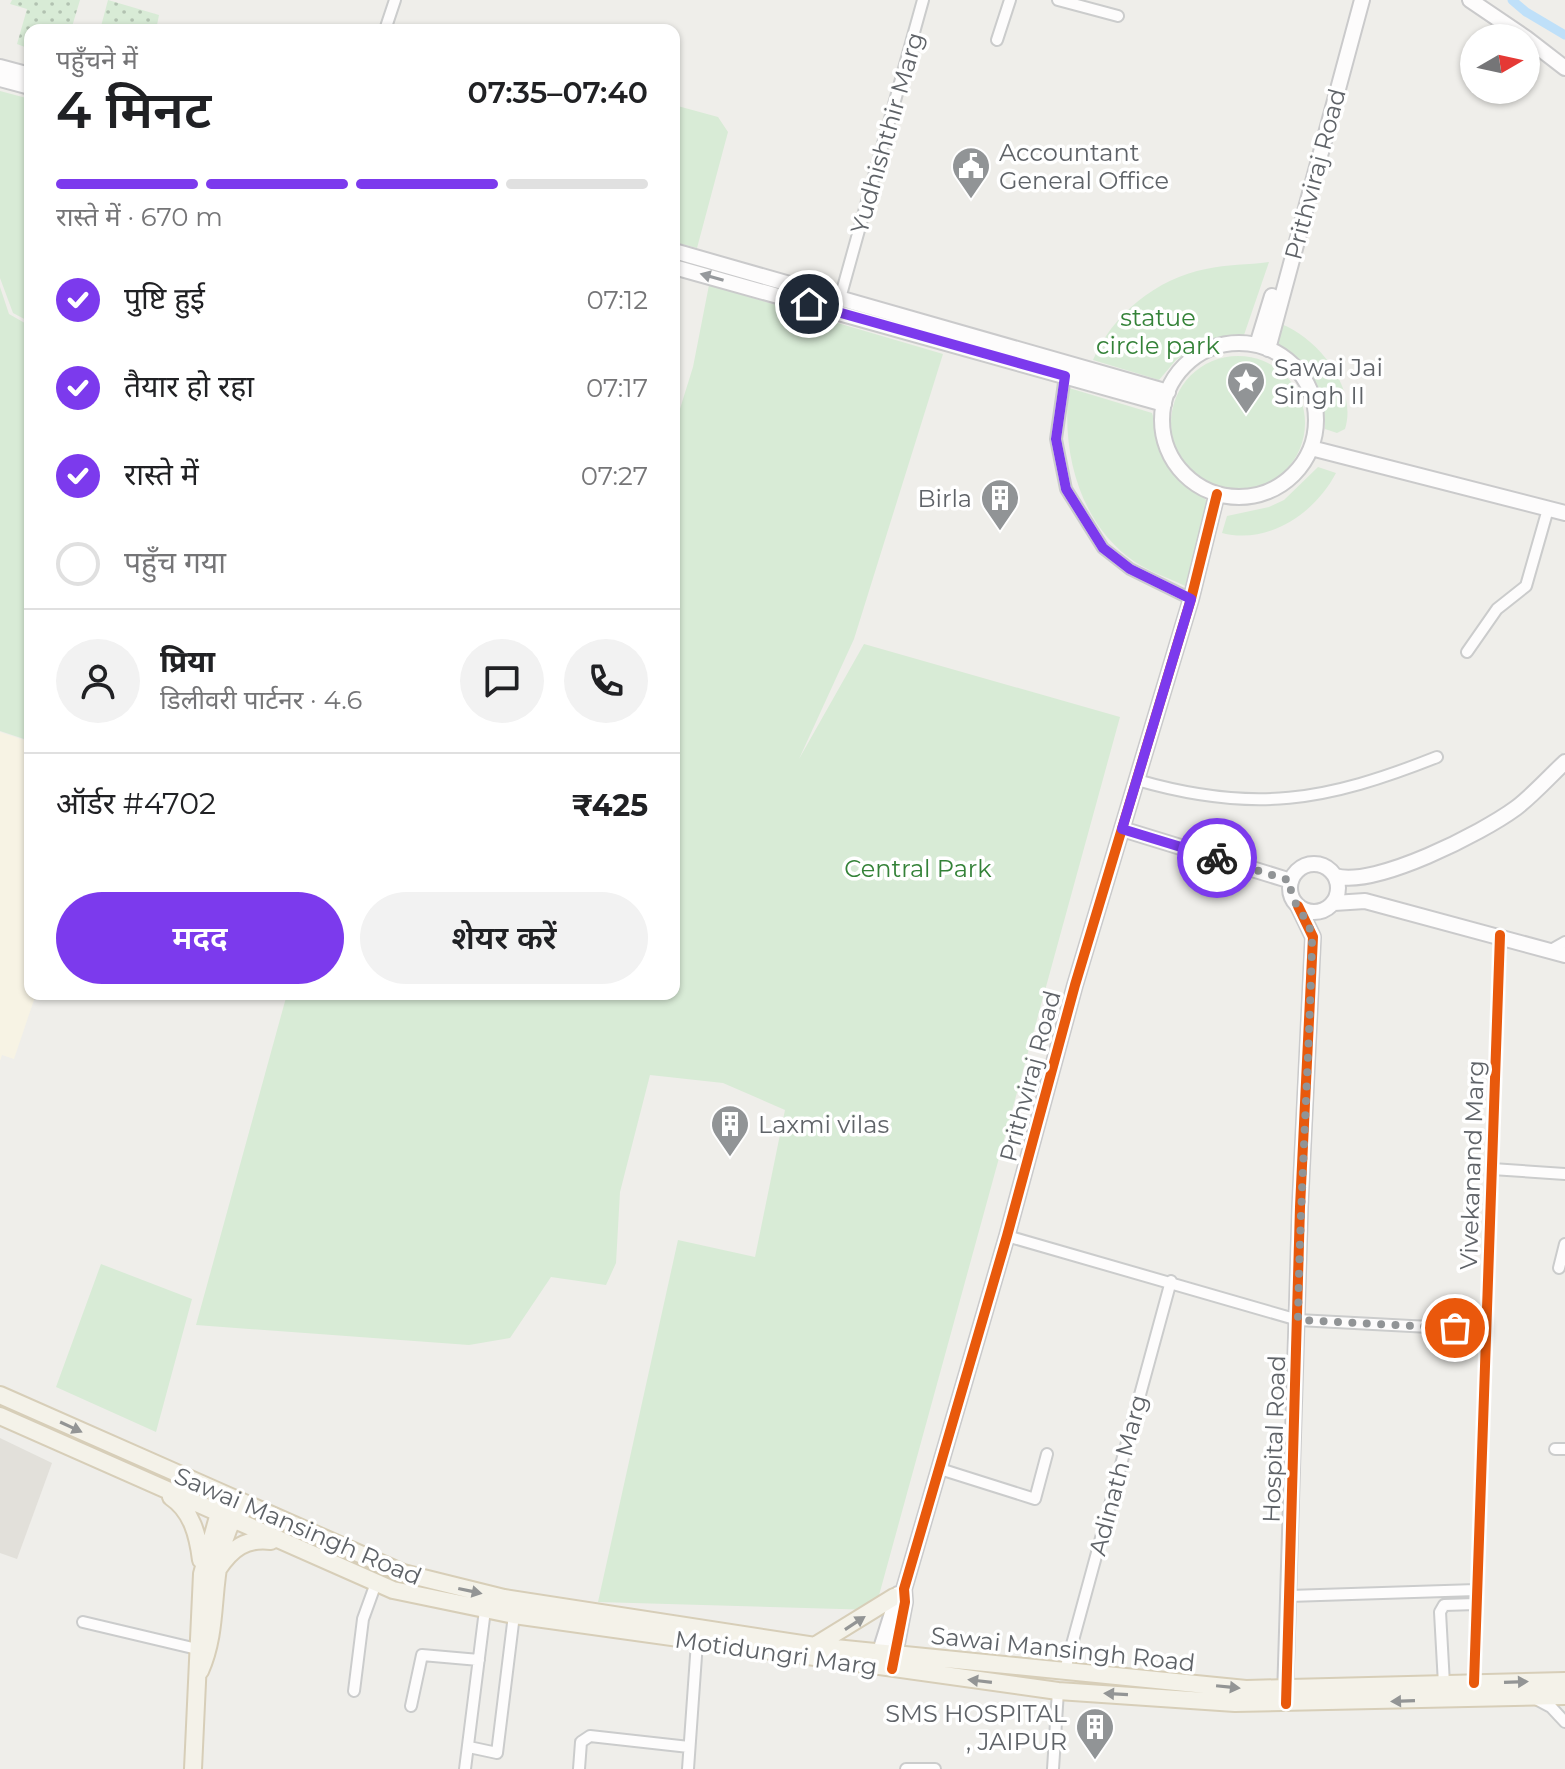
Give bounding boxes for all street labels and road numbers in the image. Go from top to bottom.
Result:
street label: Yudhishthir Marg [844,29,930,237]
street label: Prithviraj Road [1278,85,1352,263]
street label: Prithviraj Road [993,987,1067,1165]
street label: Vivekanand Marg [1454,1059,1490,1271]
street label: Hospital Road [1257,1355,1291,1523]
street label: Adinath Marg [1083,1391,1153,1559]
street label: Sawai Mansingh Road [170,1461,426,1591]
street label: Sawai Mansingh Road [929,1621,1197,1677]
street label: Motidungri Marg [673,1624,879,1682]

